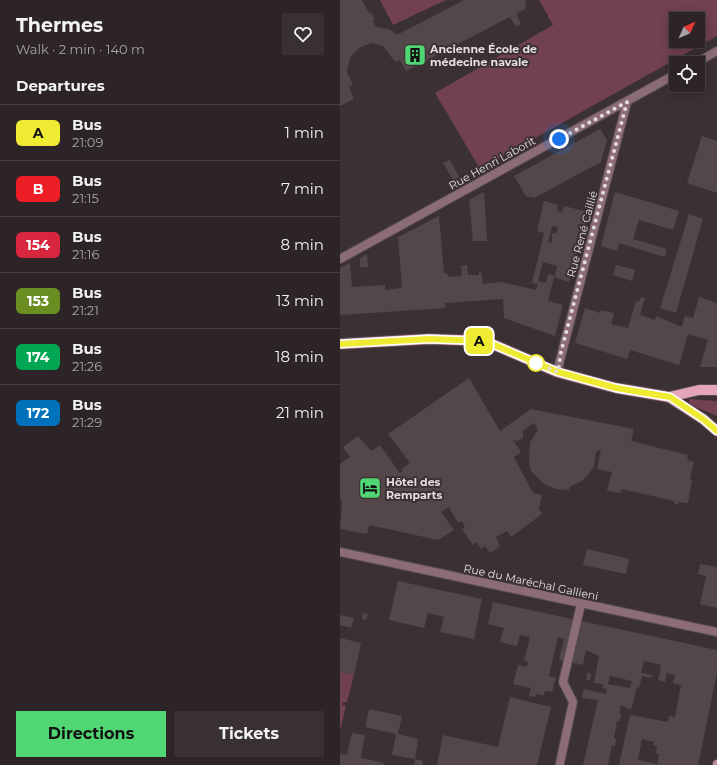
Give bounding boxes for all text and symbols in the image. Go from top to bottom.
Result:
north arrow [669,12,705,48]
map controls [669,12,705,92]
button: heart [282,13,324,55]
text: Thermes [16,14,103,37]
text: Walk · 2 min · 140 m [16,41,145,57]
building icon: Ancienne École de médecine navale [402,42,428,68]
place label: Ancienne École de médecine navale [429,42,537,69]
button: locate [669,56,705,92]
text: Departures [16,76,105,95]
text: Bus [72,115,102,134]
text: 1 min [285,123,324,142]
text: A [33,124,43,142]
your location [549,129,569,149]
street label: Rue Henri Laborit [446,133,538,193]
text: 21:09 [72,134,103,150]
text: Bus [72,171,102,190]
text: 7 min [281,179,324,198]
text: B [33,180,43,198]
street label: Rue René Caillié [564,189,600,279]
text: 21:15 [72,190,99,206]
text: Bus [72,227,102,246]
text: 8 min [280,235,324,254]
text: 154 [26,236,50,254]
text: 21:16 [72,246,99,262]
text: Bus [72,283,102,302]
text: 13 min [276,291,324,310]
text: 153 [27,292,49,310]
text: 21:21 [72,302,99,318]
line badge: A [466,328,492,354]
text: A [474,332,484,350]
text: Bus [72,339,102,358]
text: 18 min [275,347,324,366]
text: 174 [27,348,49,366]
unlabelled marker [527,354,545,372]
text: 21:26 [72,358,102,374]
text: Bus [72,395,102,414]
text: 21 min [276,403,324,422]
text: 172 [27,404,49,422]
text: 21:29 [72,414,102,430]
hotel icon: Hôtel des Remparts [357,475,383,501]
place label: Hôtel des Remparts [386,475,443,502]
street label: Rue du Maréchal Gallieni [462,561,600,603]
button: Directions [16,711,166,757]
button: Tickets [174,711,324,757]

